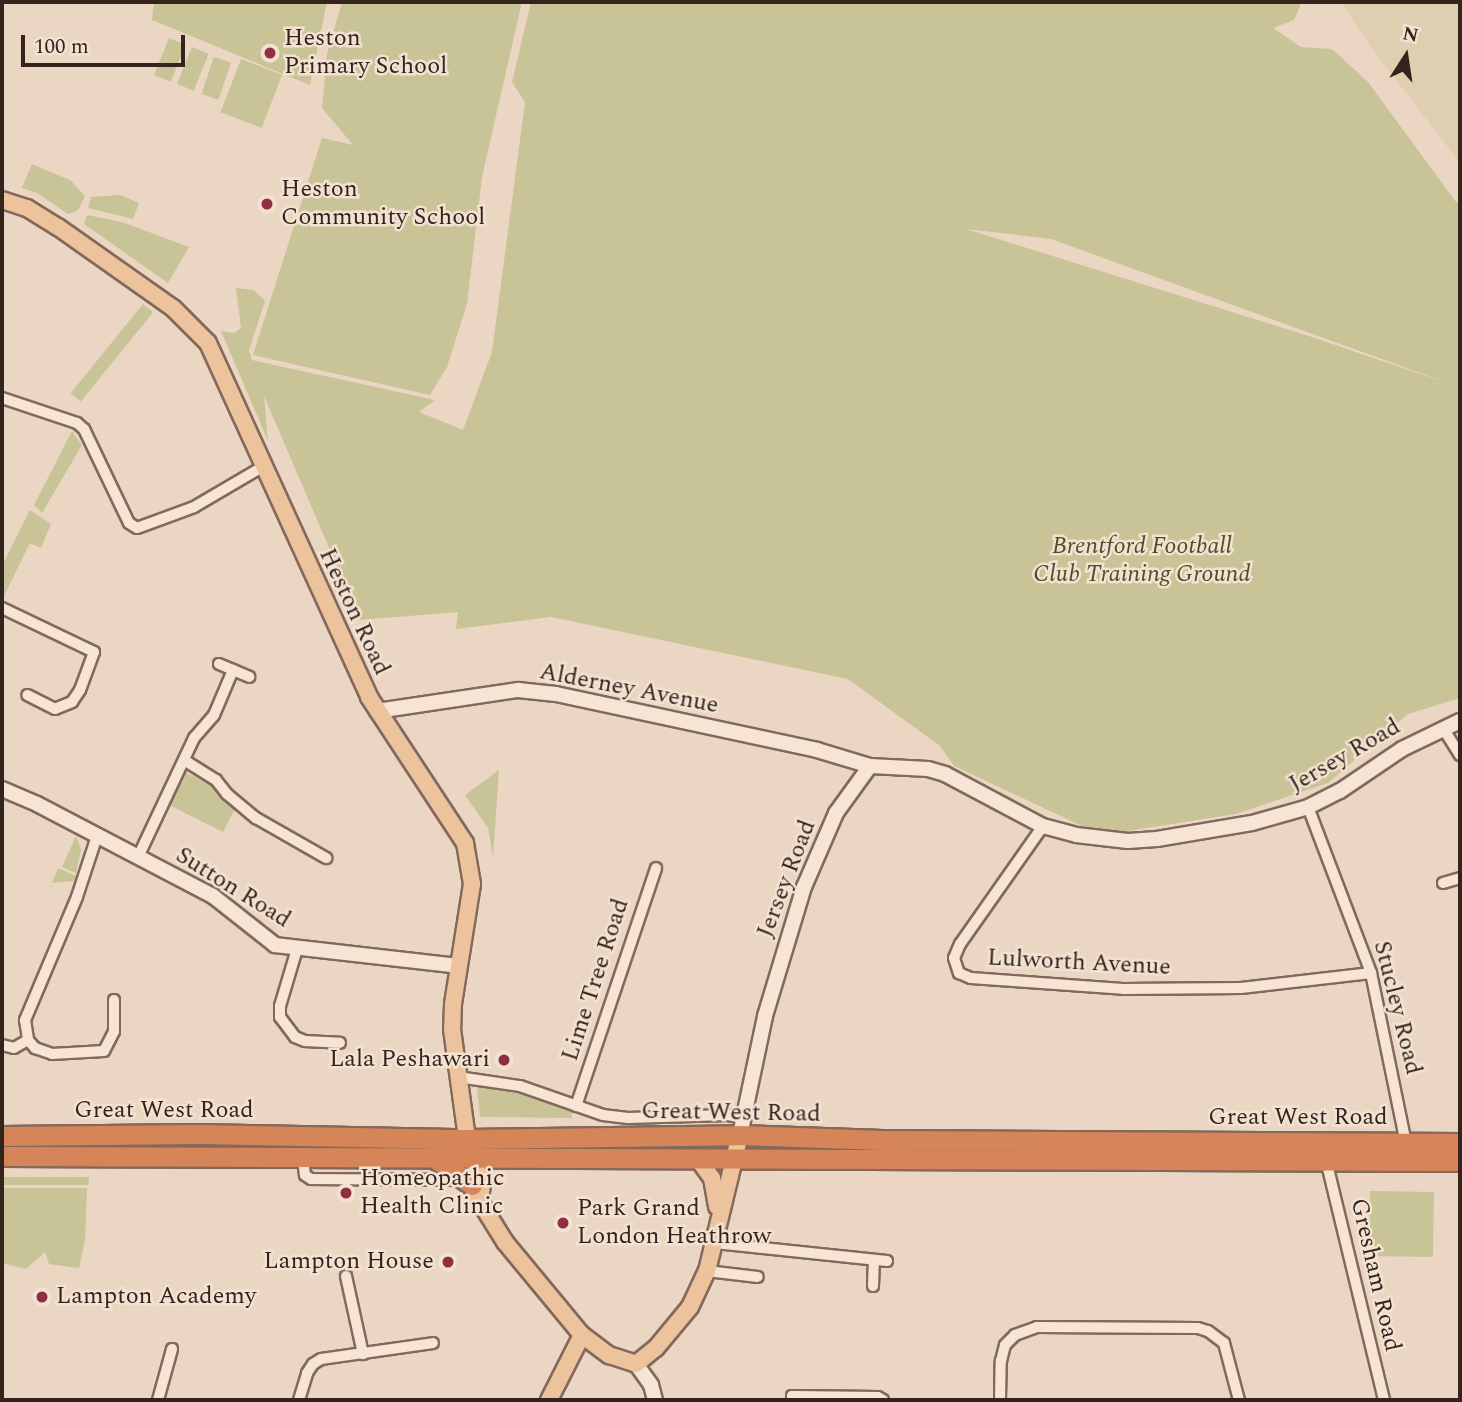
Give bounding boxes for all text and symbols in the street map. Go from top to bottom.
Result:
text: N [1400,19,1421,51]
scale bar [24,21,189,65]
north arrow [1371,21,1441,91]
place label: Heston Primary School [284,25,447,81]
text: 100 m [34,31,89,63]
marker: Heston Primary School [262,45,278,61]
place label: Heston Community School [281,176,485,232]
marker: Heston Community School [259,196,275,212]
park label: Brentford Football Club Training Ground [1033,533,1251,589]
street label: Heston Road [312,544,396,680]
street label: Alderney Avenue [537,658,721,720]
street label: Jersey Road [1284,713,1406,799]
street label: Jersey Road [751,816,823,942]
street label: Sutton Road [170,841,296,935]
street label: Lime Tree Road [556,895,636,1065]
street label: Stucley Road [1366,938,1428,1078]
street label: Lulworth Avenue [986,944,1172,982]
place label: Lala Peshawari [329,1046,490,1074]
marker: Lala Peshawari [496,1052,512,1068]
street label: Great West Road [74,1097,254,1125]
street label: Great West Road [641,1097,821,1129]
street label: Great West Road [1208,1104,1388,1132]
place label: Homeopathic Health Clinic [360,1165,504,1221]
marker: Homeopathic Health Clinic [338,1185,354,1201]
place label: Park Grand London Heathrow [577,1195,771,1251]
street label: Gresham Road [1343,1196,1407,1354]
marker: Park Grand London Heathrow [555,1215,571,1231]
place label: Lampton House [264,1248,434,1276]
marker: Lampton House [440,1254,456,1270]
place label: Lampton Academy [56,1283,256,1311]
marker: Lampton Academy [34,1289,50,1305]

